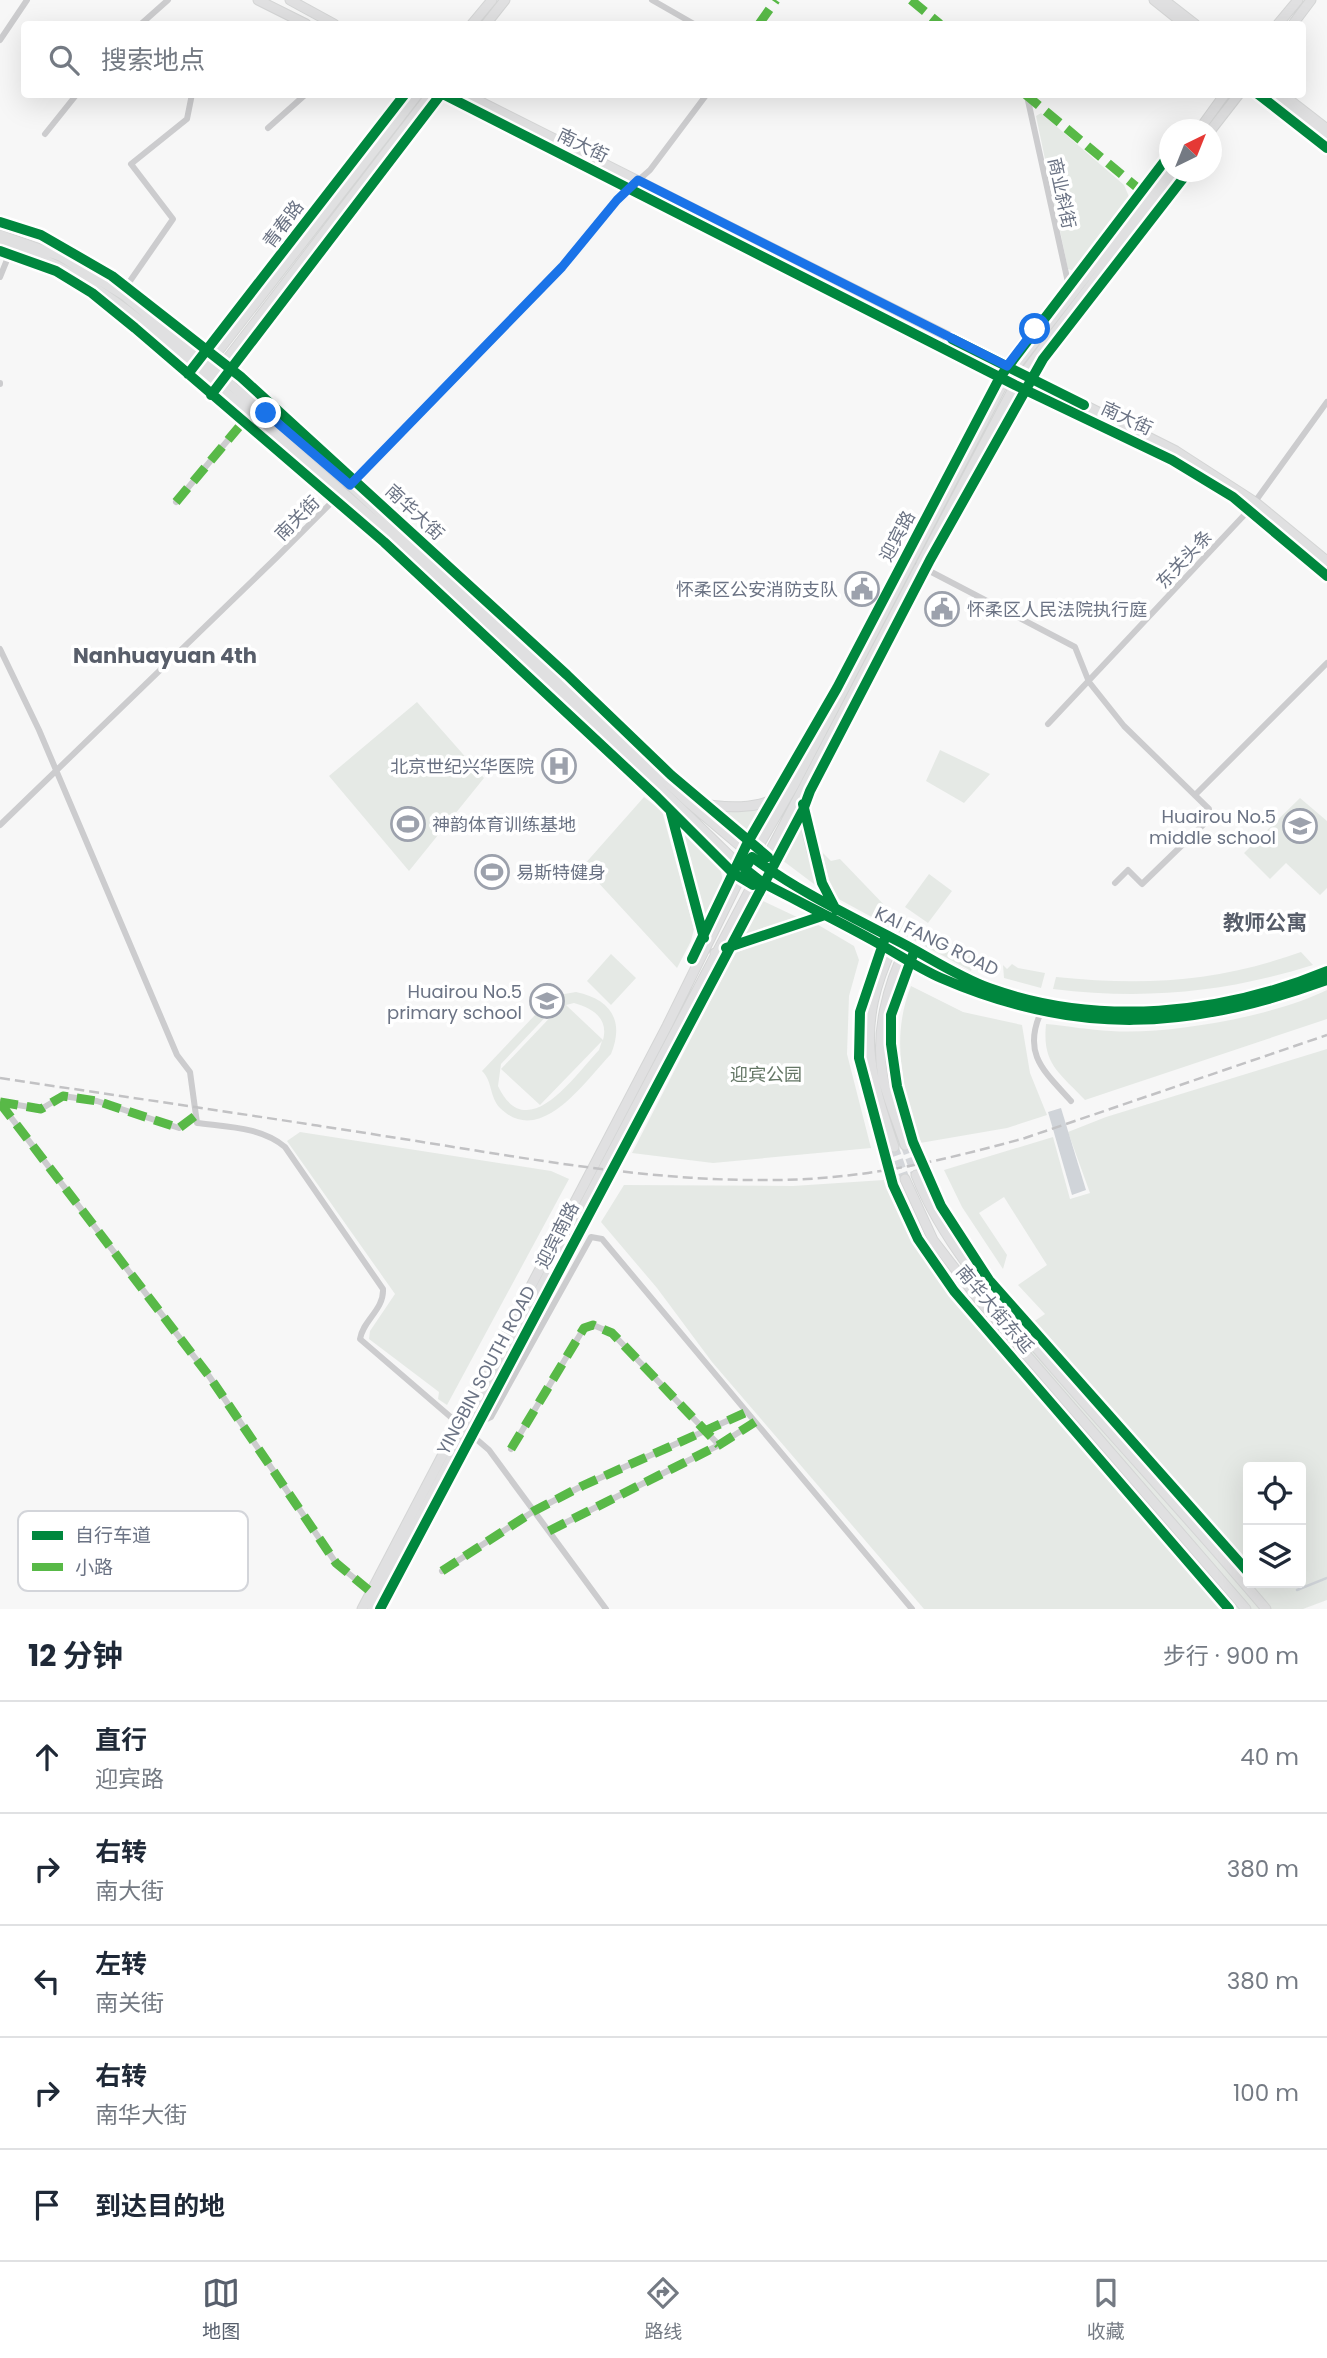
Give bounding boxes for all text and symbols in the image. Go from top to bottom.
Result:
search box [21,21,1306,98]
icon: search [45,41,83,79]
text: 搜索地点 [101,42,205,78]
north arrow [1159,119,1222,182]
street label: 南大街 [553,122,613,168]
street label: 商业斜街 [1042,155,1082,231]
street label: 青春路 [257,195,309,253]
route start [1019,313,1050,344]
street label: 南大街 [1097,395,1157,441]
route end [250,397,281,428]
street label: 南华大街 [380,478,450,546]
street label: 南关街 [269,490,325,546]
street label: 迎宾路 [873,506,921,566]
street label: 东关头条 [1150,524,1218,594]
public building icon: 怀柔区公安消防支队 [843,570,881,608]
place label: 怀柔区公安消防支队 [676,577,838,602]
public building icon: 怀柔区人民法院执行庭 [923,590,961,628]
place label: 怀柔区人民法院执行庭 [967,597,1147,622]
district label: Nanhuayuan 4th [73,641,257,670]
hospital icon: 北京世纪兴华医院 [540,747,578,785]
place label: 北京世纪兴华医院 [390,754,534,779]
place label: Huairou No.5 middle school [1149,804,1276,850]
sports icon: 神韵体育训练基地 [389,805,427,843]
school or university icon: Huairou No.5 middle school [1281,807,1319,845]
place label: 神韵体育训练基地 [432,812,576,837]
sports icon: 易斯特健身 [473,853,511,891]
place label: 易斯特健身 [516,860,606,885]
street label: KAI FANG ROAD [871,900,1003,982]
district label: 教师公寓 [1223,908,1307,937]
place label: Huairou No.5 primary school [387,979,522,1025]
school or university icon: Huairou No.5 primary school [528,982,566,1020]
park label: 迎宾公园 [730,1062,802,1087]
street label: 迎宾南路 [530,1197,584,1273]
street label: 南华大街东延 [951,1260,1039,1358]
street label: YINGBIN SOUTH ROAD [431,1281,541,1459]
map controls [1243,1462,1306,1588]
button: locate [1243,1462,1306,1525]
legend [18,1511,248,1591]
text: 自行车道 [75,1522,151,1549]
button: layers [1243,1525,1306,1588]
text: 小路 [75,1554,113,1581]
text: 12 分钟 [28,1634,123,1677]
text: 步行 · 900 m [1163,1640,1299,1672]
text: 直行 [95,1722,147,1758]
icon: ahead [28,1738,66,1776]
text: 40 m [1240,1741,1299,1773]
text: 迎宾路 [95,1763,164,1795]
text: 右转 [95,1834,147,1870]
icon: right [28,1850,66,1888]
text: 380 m [1227,1853,1299,1885]
text: 南大街 [95,1875,164,1907]
text: 左转 [95,1946,147,1982]
icon: left [28,1962,66,2000]
text: 380 m [1227,1965,1299,1997]
text: 南关街 [95,1987,164,2019]
text: 右转 [95,2058,147,2094]
icon: right [28,2074,66,2112]
text: 100 m [1233,2077,1299,2109]
text: 南华大街 [95,2099,187,2131]
icon: arrive [28,2186,66,2224]
text: 到达目的地 [95,2188,225,2224]
tab: 地图 [202,2274,240,2346]
tab: 路线 [644,2274,683,2346]
tab: 收藏 [1087,2274,1125,2346]

